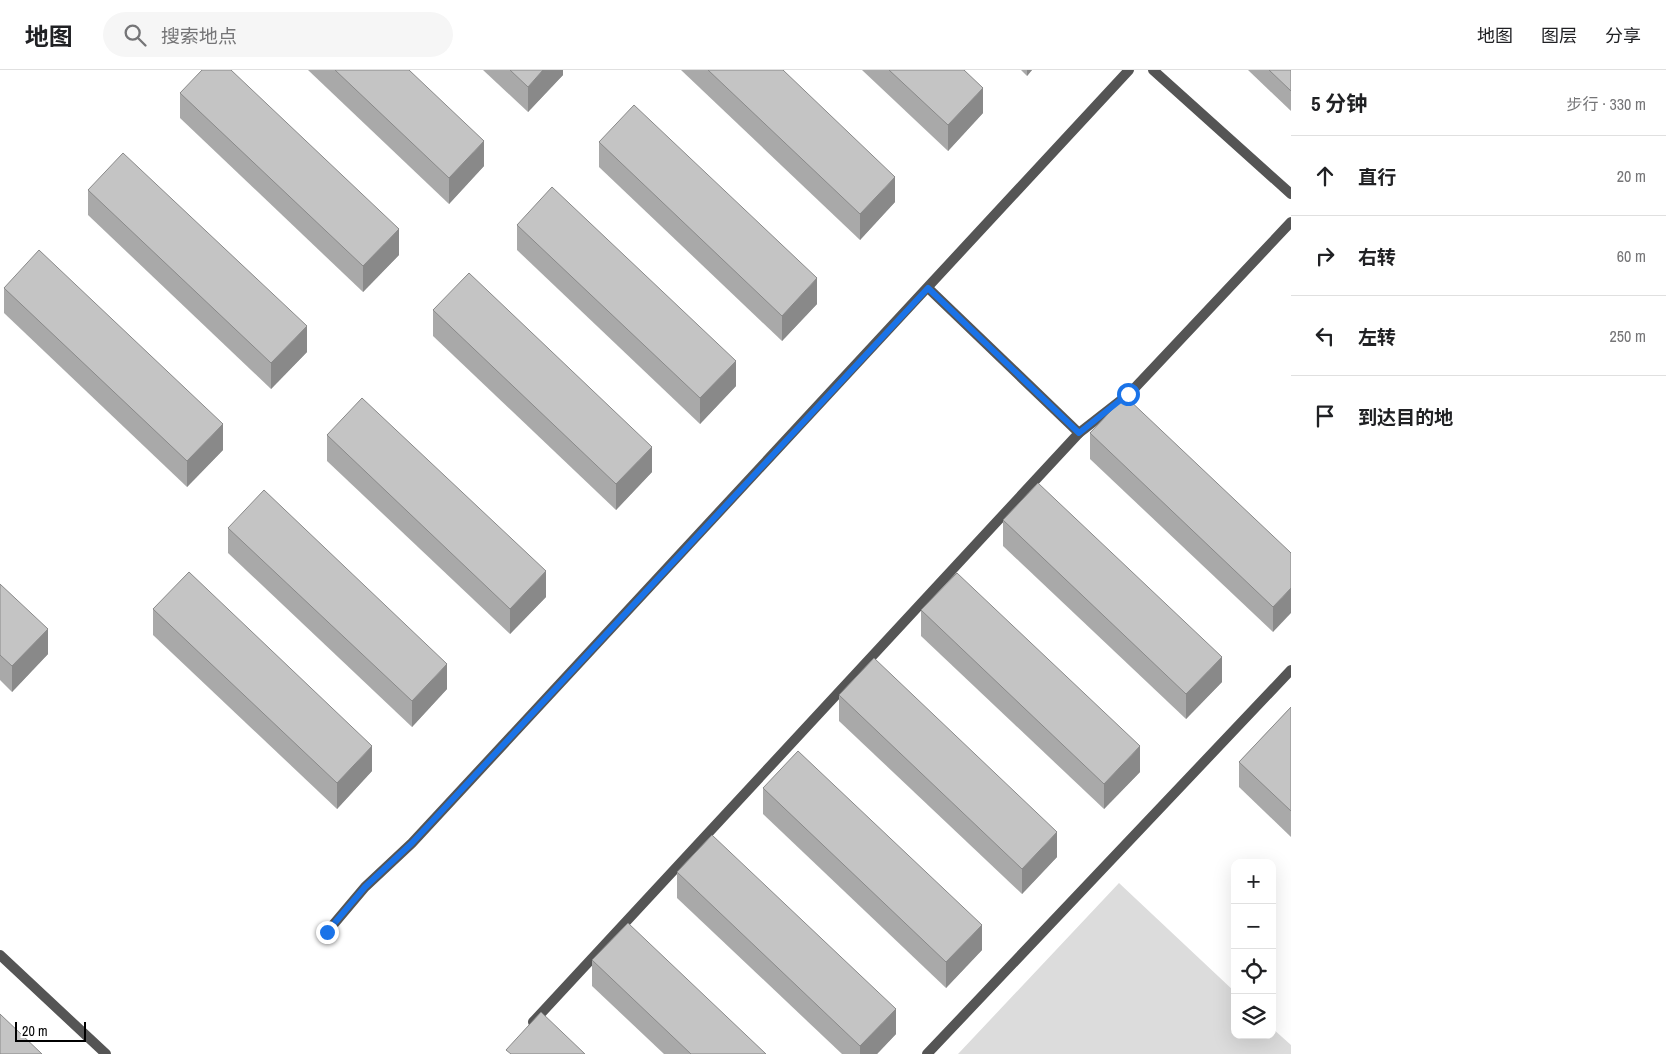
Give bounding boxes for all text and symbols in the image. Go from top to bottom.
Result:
search box [103,12,453,57]
text: 地图 [25,20,73,52]
icon: search [121,21,149,49]
text: 搜索地点 [161,23,237,49]
text: 地图 [1477,23,1513,48]
text: 图层 [1541,23,1577,48]
text: 分享 [1605,23,1641,48]
text: 5 分钟 [1311,89,1367,118]
text: 步行 · 330 m [1567,93,1646,115]
icon: ahead [1311,162,1339,190]
text: 直行 [1358,164,1396,190]
text: 20 m [1617,165,1646,187]
icon: right [1311,242,1339,270]
text: 右转 [1358,244,1396,270]
text: 60 m [1617,245,1646,267]
icon: left [1311,322,1339,350]
text: 左转 [1358,324,1396,350]
text: 250 m [1610,325,1646,347]
route start [1117,383,1140,406]
icon: arrive [1311,402,1339,430]
text: 到达目的地 [1358,404,1453,430]
map controls [1231,859,1276,1039]
button: + [1231,859,1276,904]
button: − [1231,904,1276,949]
route end [316,921,339,944]
button: locate [1231,949,1276,994]
button: layers [1231,994,1276,1039]
scale bar [15,1019,86,1042]
text: 20 m [22,1022,48,1040]

